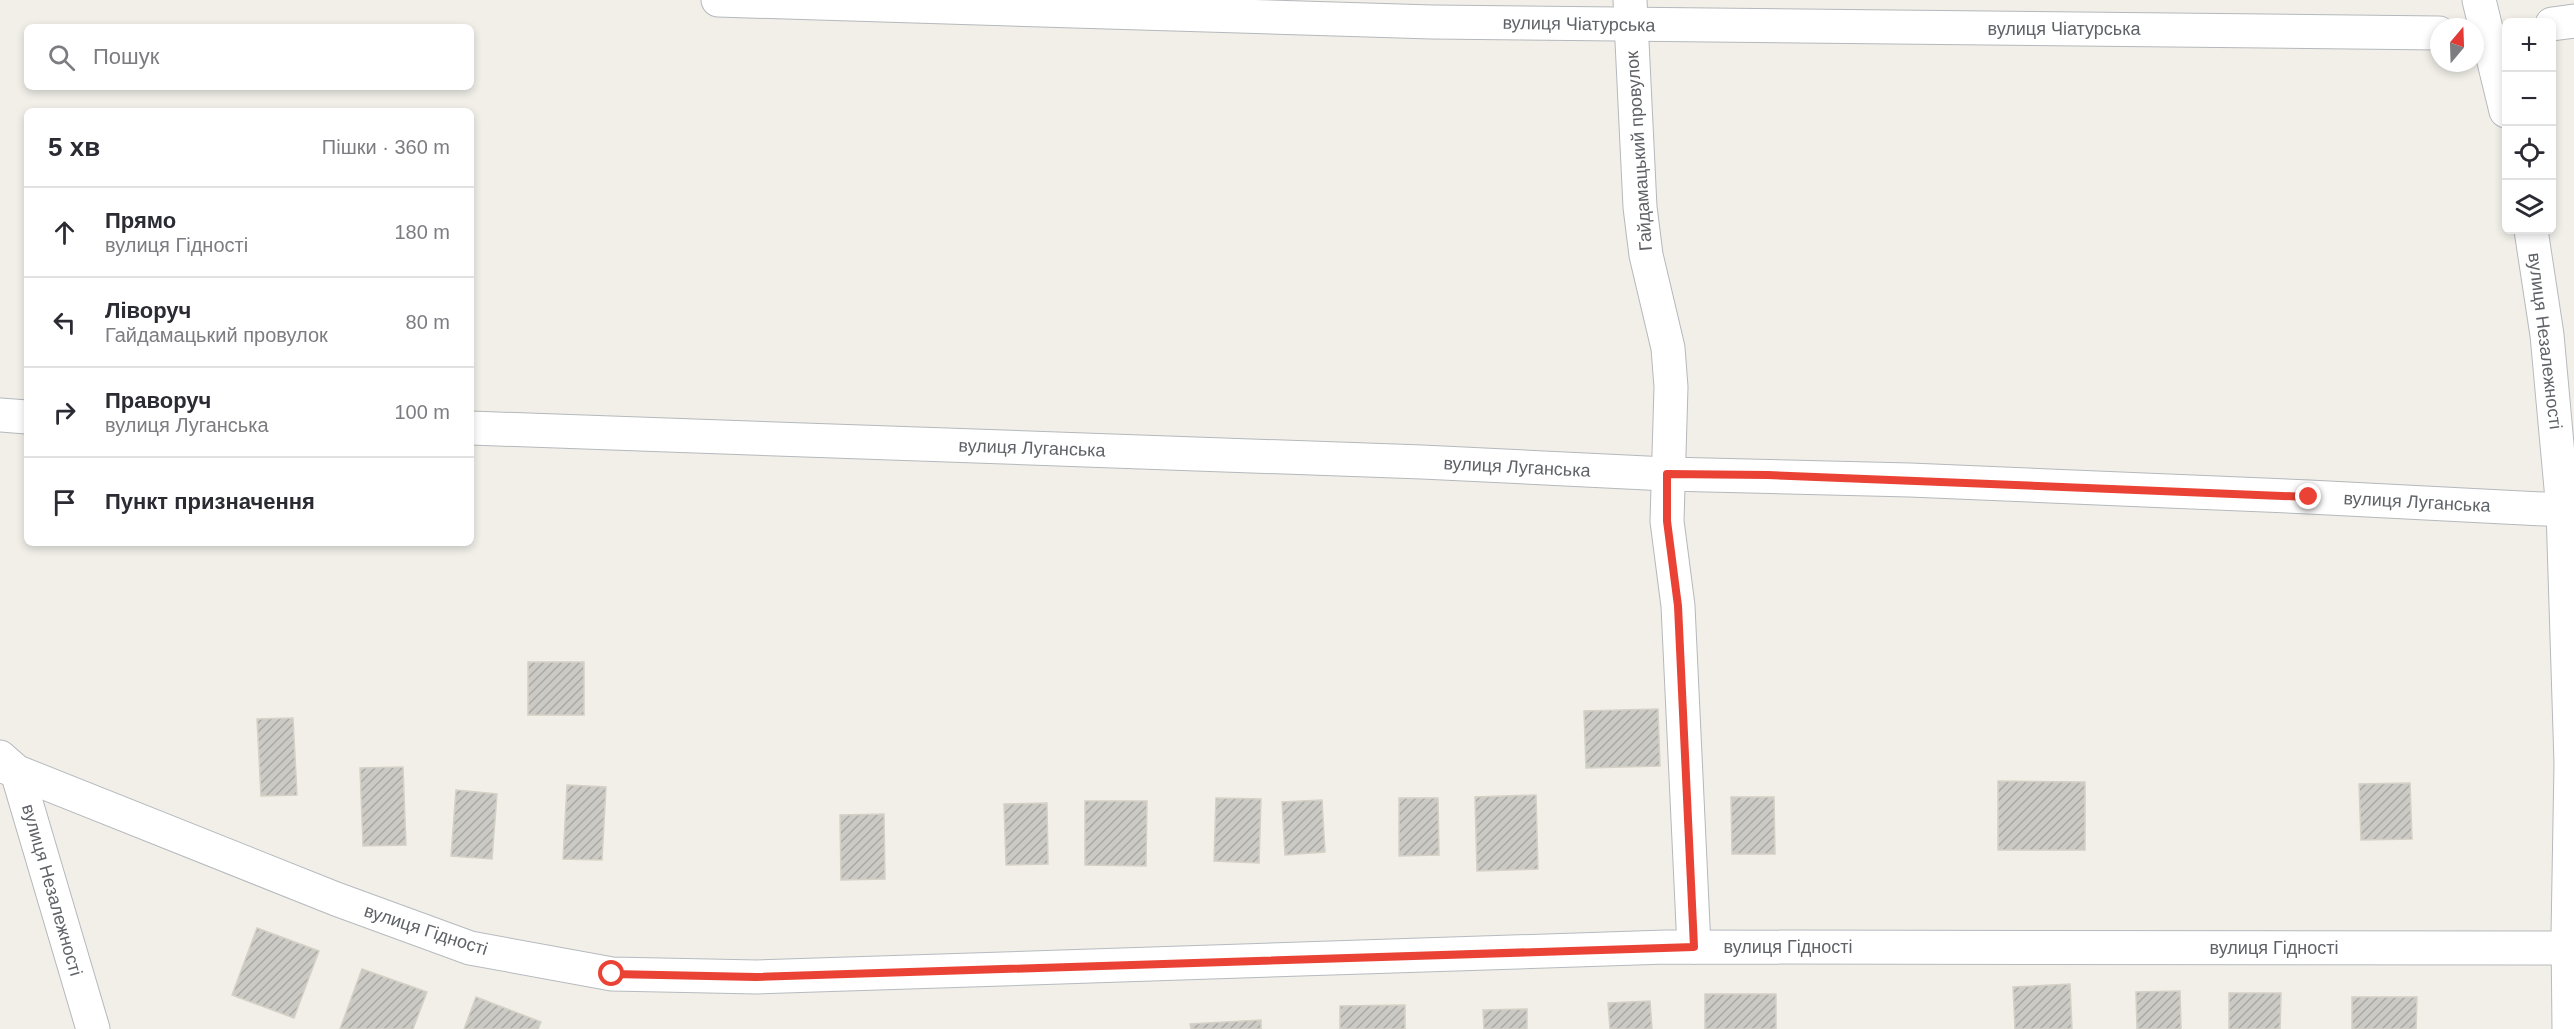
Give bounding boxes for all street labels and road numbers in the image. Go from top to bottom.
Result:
street label: вулиця Чіатурська [1502,13,1657,35]
street label: вулиця Чіатурська [1988,19,2141,39]
street label: Гайдамацький провулок [1622,50,1656,252]
street label: вулиця Незалежності [2524,252,2566,430]
street label: вулиця Луганська [958,435,1107,461]
street label: вулиця Луганська [1443,453,1592,481]
street label: вулиця Луганська [2343,488,2492,516]
street label: вулиця Незалежності [18,802,86,978]
street label: вулиця Гідності [362,901,490,959]
street label: вулиця Гідності [1724,937,1852,957]
street label: вулиця Гідності [2210,938,2338,958]

